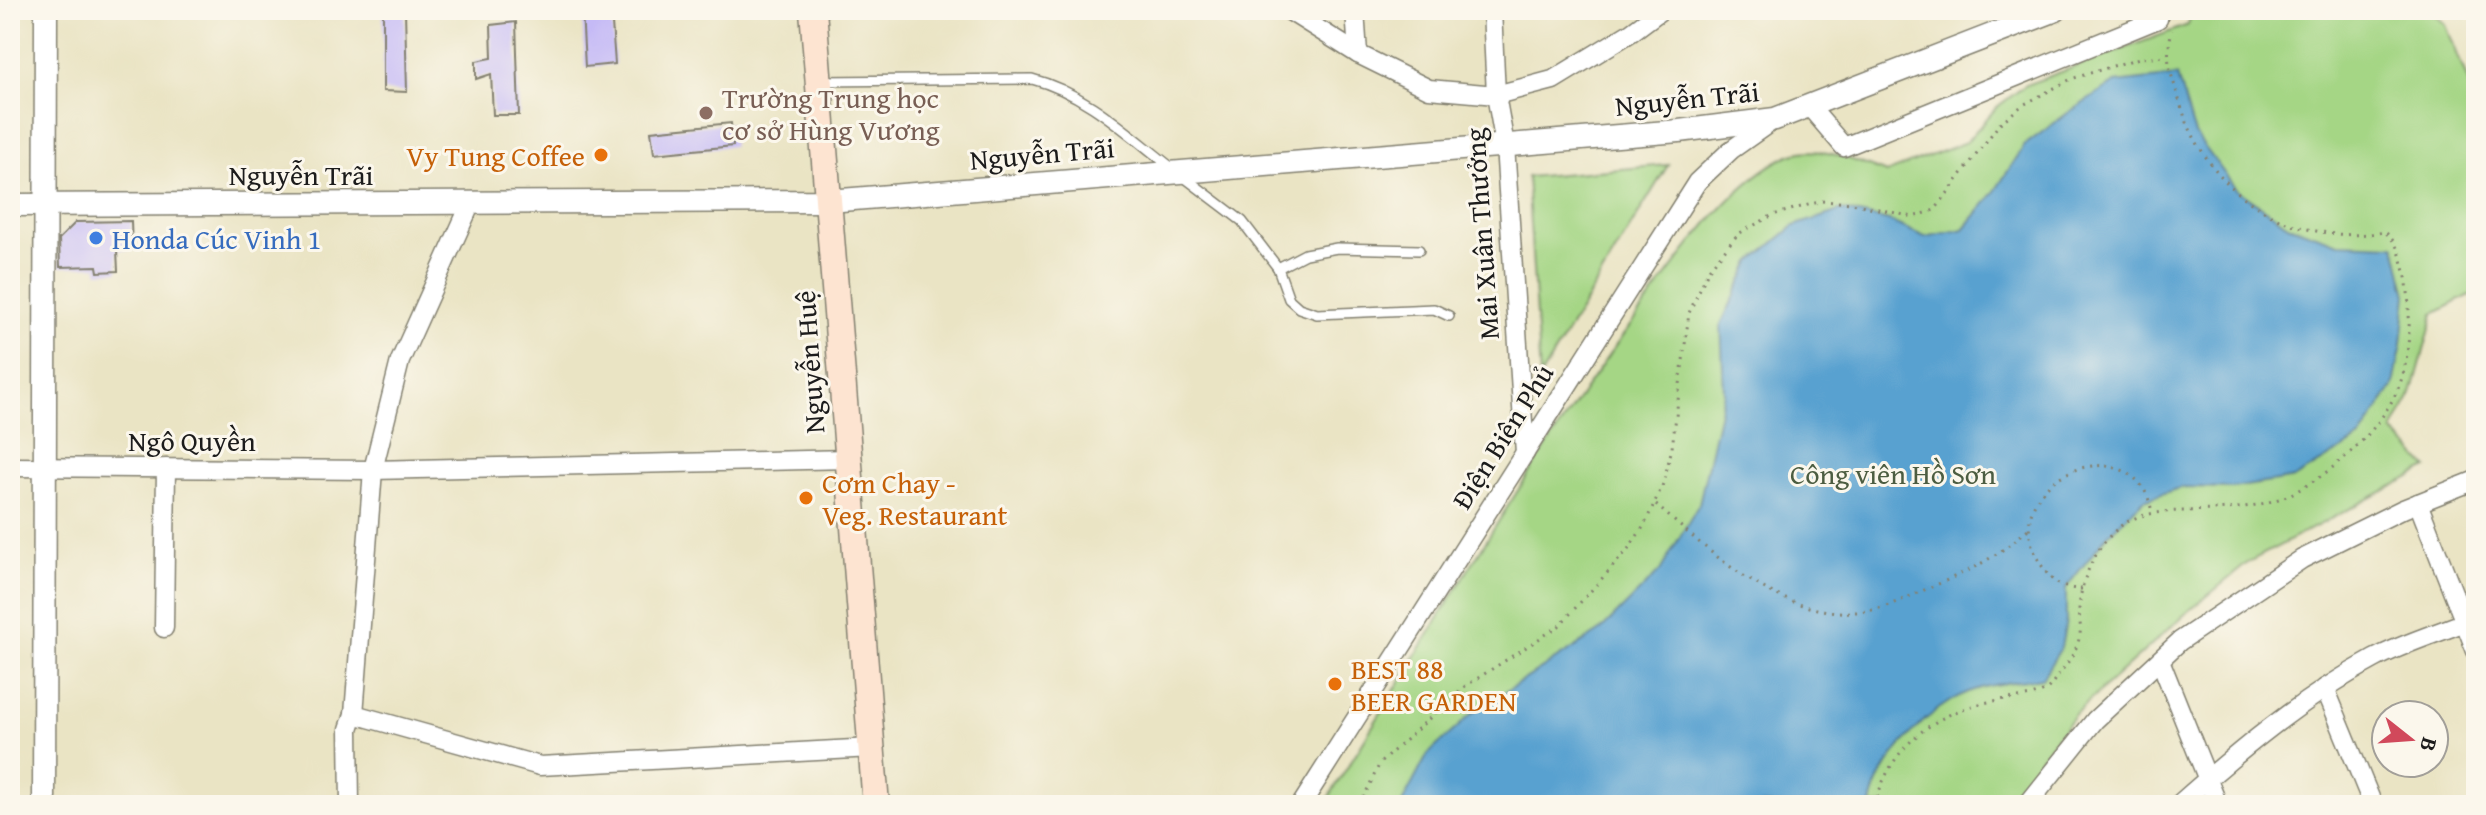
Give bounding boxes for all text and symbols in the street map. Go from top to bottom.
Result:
street label: Nguyễn Trãi [1613,70,1761,126]
place label: Trường Trung học cơ sở Hùng Vương [722,77,940,150]
marker: Trường Trung học cơ sở Hùng Vương [697,104,715,122]
street label: Nguyễn Trãi [968,126,1116,180]
street label: Mai Xuân Thưởng [1453,127,1509,341]
place label: Vy Tung Coffee [406,135,585,176]
marker: Vy Tung Coffee [592,146,610,164]
street label: Nguyễn Trãi [229,154,373,195]
place label: Honda Cúc Vinh 1 [112,218,321,259]
marker: Honda Cúc Vinh 1 [87,229,105,247]
street label: Nguyễn Huệ [784,289,834,435]
street label: Điện Biên Phủ [1441,355,1563,517]
street label: Ngô Quyền [128,420,256,461]
park label: Công viên Hồ Sơn [1790,453,1996,494]
place label: Cơm Chay - Veg. Restaurant [822,462,1008,535]
marker: Cơm Chay - Veg. Restaurant [797,489,815,507]
place label: BEST 88 BEER GARDEN [1351,648,1517,721]
marker: BEST 88 BEER GARDEN [1326,675,1344,693]
north arrow [2370,699,2450,779]
text: B [2412,734,2446,756]

